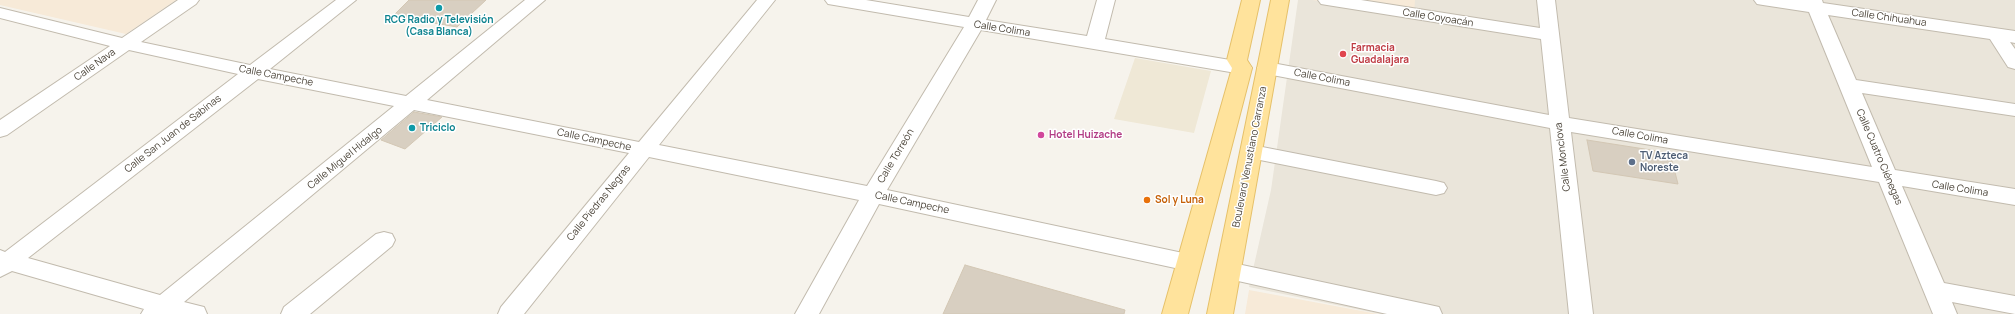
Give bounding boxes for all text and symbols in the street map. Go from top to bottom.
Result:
marker: RCG Radio y Televisión (Casa Blanca) [434,3,444,13]
street label: Calle Coyoacán [1402,6,1474,30]
street label: Calle Chihuahua [1851,7,1927,29]
place label: RCG Radio y Televisión (Casa Blanca) [384,14,494,38]
street label: Calle Colima [973,19,1031,39]
place label: Farmacia Guadalajara [1351,42,1409,66]
street label: Calle Nava [72,46,118,84]
marker: Farmacia Guadalajara [1338,49,1348,59]
street label: Calle Campeche [238,63,314,89]
street label: Calle Colima [1293,67,1351,89]
street label: Boulevard Venustiano Carranza [1230,85,1270,229]
street label: Calle San Juan de Sabinas [122,93,224,175]
street label: Calle Cuatro Ciénegas [1853,107,1905,207]
place label: Triciclo [420,122,455,134]
street label: Calle Monclova [1553,122,1573,192]
marker: Triciclo [407,123,417,133]
street label: Calle Miguel Hidalgo [305,124,385,192]
street label: Calle Colima [1611,125,1669,147]
street label: Calle Campeche [556,126,632,154]
street label: Calle Torreón [875,127,917,185]
place label: Hotel Huizache [1049,129,1122,141]
marker: Hotel Huizache [1036,130,1046,140]
place label: TV Azteca Noreste [1640,150,1688,174]
marker: TV Azteca Noreste [1627,157,1637,167]
street label: Calle Piedras Negras [565,163,633,243]
street label: Calle Colima [1931,179,1989,199]
street label: Calle Campeche [874,189,950,217]
place label: Sol y Luna [1155,194,1204,206]
marker: Sol y Luna [1142,195,1152,205]

